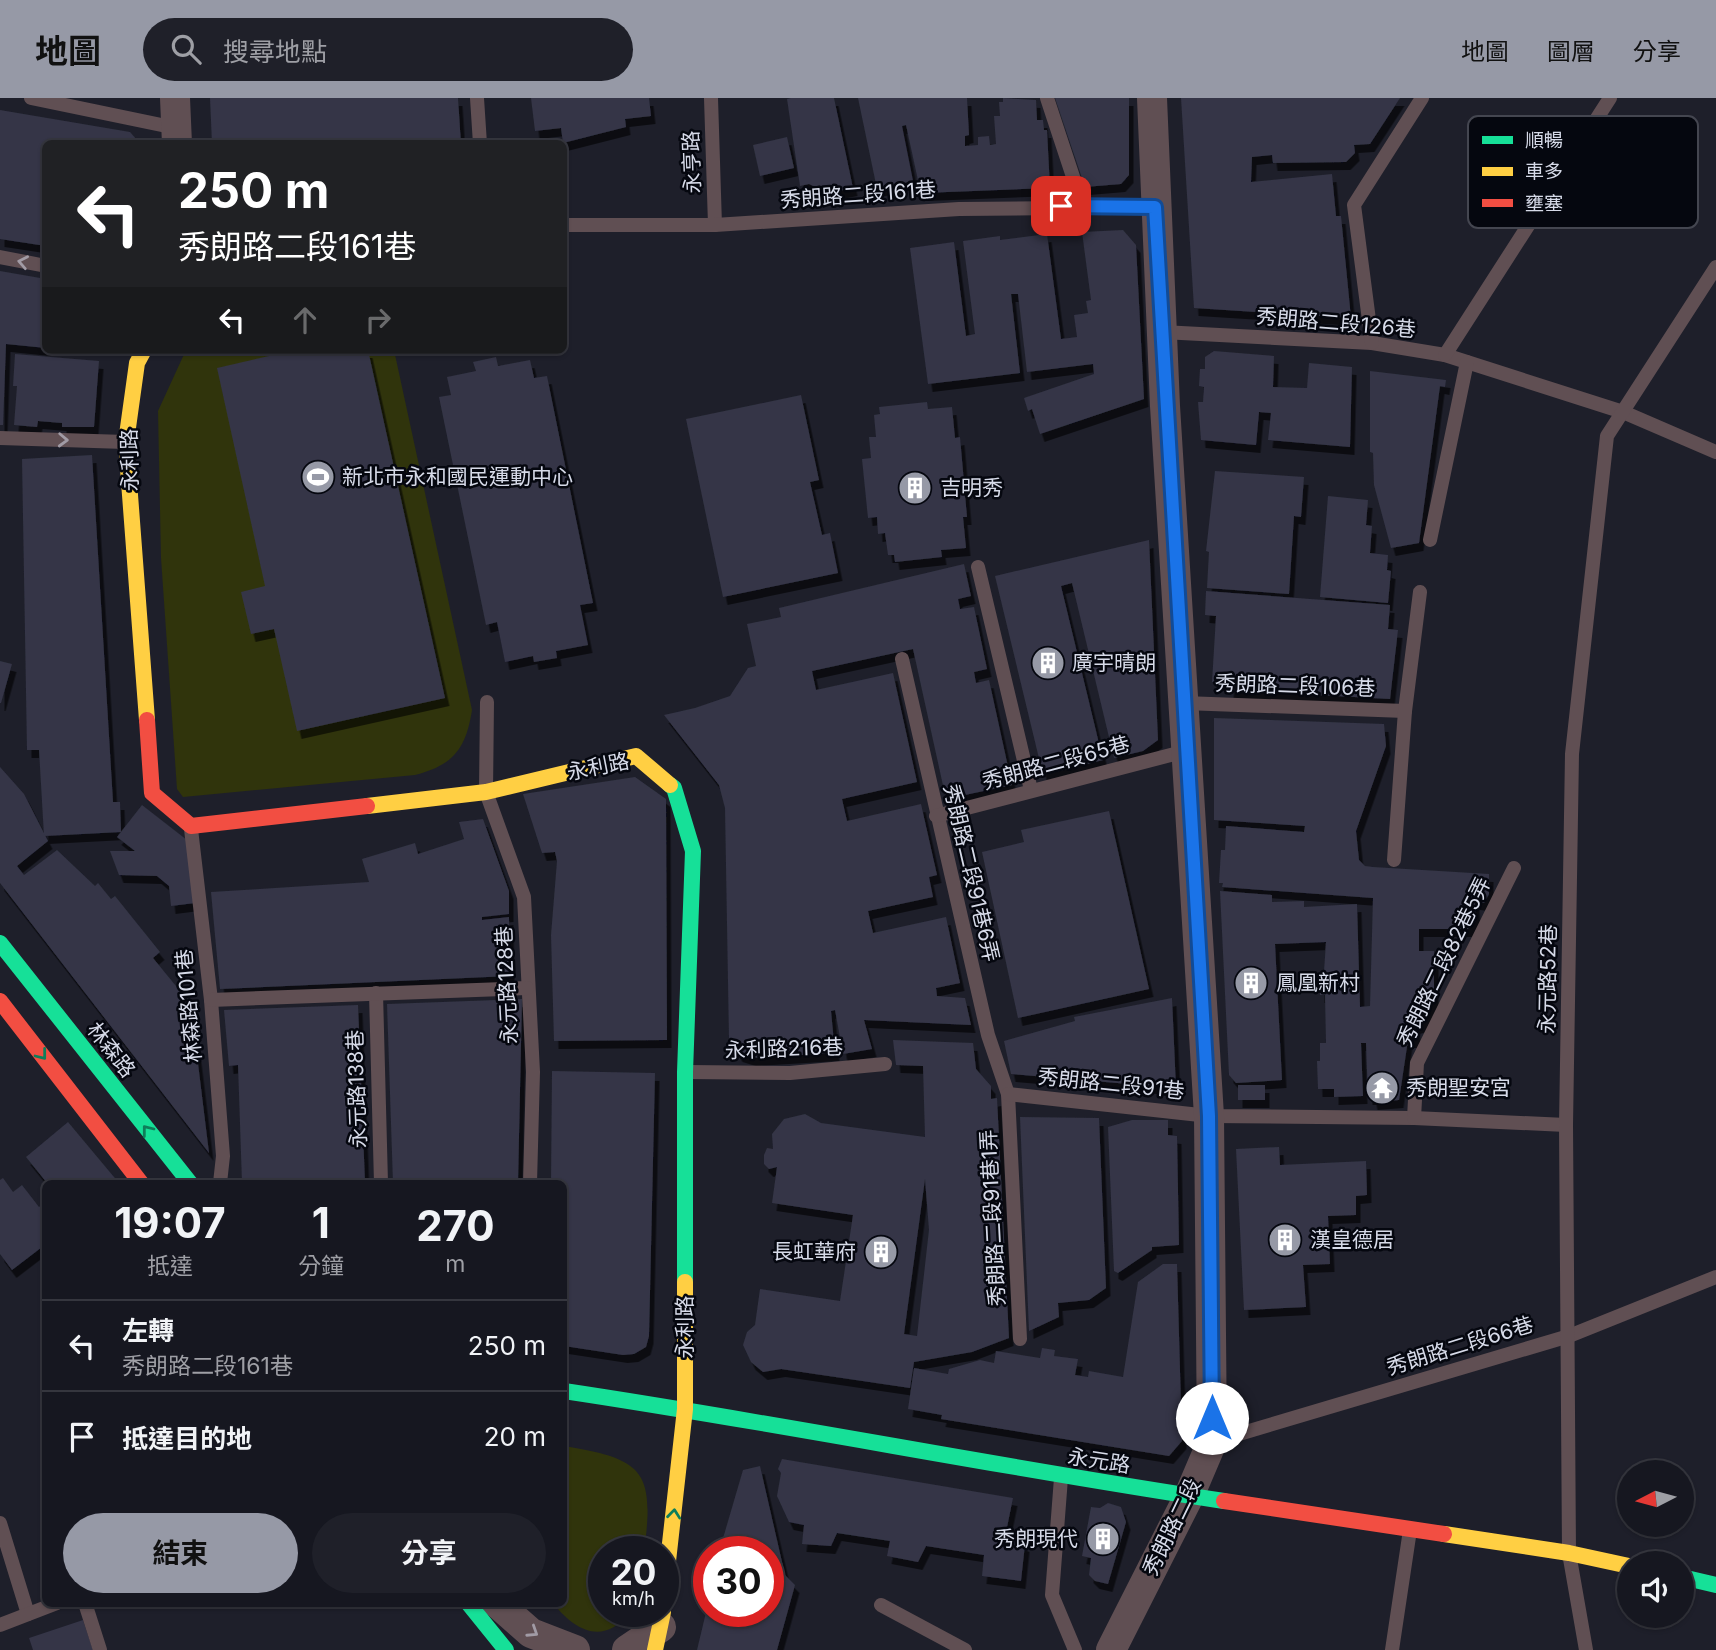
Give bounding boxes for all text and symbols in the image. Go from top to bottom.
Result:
search box [143,18,633,81]
icon: search [167,30,205,68]
text: 地圖 [35,31,101,71]
text: 搜尋地點 [223,36,327,67]
text: 地圖 [1461,37,1509,66]
text: 圖層 [1547,37,1595,66]
text: 分享 [1633,37,1681,66]
legend [1468,116,1698,228]
text: 順暢 [1525,129,1563,152]
street label: 永亨路 [678,130,705,194]
text: 車多 [1525,160,1563,183]
text: 250 m [178,161,330,220]
icon: left [63,168,154,259]
pin [1031,176,1091,236]
street label: 秀朗路二段161巷 [779,177,937,212]
icon: arrive [1042,187,1080,225]
text: 壅塞 [1525,192,1563,215]
text: 秀朗路二段161巷 [178,227,416,266]
one-way arrow [17,255,29,270]
icon: left [213,301,251,339]
icon: ahead [286,301,324,339]
icon: right [359,301,397,339]
street label: 秀朗路二段126巷 [1255,303,1417,342]
street label: 永利路 [116,428,143,492]
one-way arrow [58,432,69,448]
sports icon: 新北市永和國民運動中心 [299,458,337,496]
place label: 新北市永和國民運動中心 [342,464,573,489]
building icon: 吉明秀 [896,469,934,507]
place label: 吉明秀 [940,475,1003,500]
building icon: 廣宇晴朗 [1029,644,1067,682]
place label: 廣宇晴朗 [1072,650,1156,675]
street label: 秀朗路二段106巷 [1214,670,1376,701]
street label: 秀朗路二段65巷 [979,731,1132,794]
street label: 永利路 [565,748,631,785]
street label: 秀朗路二段91巷6弄 [939,782,1004,964]
street label: 秀朗路二段82巷5弄 [1392,873,1495,1051]
street label: 永元路52巷 [1534,924,1561,1034]
street label: 永元路128巷 [491,925,522,1045]
street label: 林森路101巷 [171,948,206,1064]
building icon: 鳳凰新村 [1232,964,1270,1002]
place label: 鳳凰新村 [1276,970,1360,995]
street label: 林森路 [82,1017,141,1082]
street label: 永元路138巷 [342,1029,371,1149]
street label: 永利路216巷 [724,1034,844,1063]
one-way arrow [33,1047,46,1060]
street label: 秀朗路二段91巷 [1036,1063,1186,1104]
temple icon: 秀朗聖安宮 [1363,1069,1401,1107]
place label: 秀朗聖安宮 [1406,1075,1511,1100]
one-way arrow [143,1125,156,1137]
street label: 秀朗路二段91巷1弄 [975,1129,1010,1307]
text: 19:07 [114,1197,226,1248]
text: 1 [312,1197,330,1248]
text: 270 [416,1200,495,1251]
building icon: 漢皇德居 [1266,1221,1304,1259]
place label: 漢皇德居 [1310,1227,1394,1252]
building icon: 長虹華府 [862,1233,900,1271]
place label: 長虹華府 [772,1239,856,1264]
text: m [445,1250,465,1278]
text: 抵達 [147,1252,193,1280]
text: 分鐘 [298,1252,344,1280]
street label: 永利路 [672,1296,697,1359]
street label: 秀朗路二段66巷 [1383,1311,1536,1380]
text: 左轉 [122,1315,174,1346]
icon: left [63,1327,101,1365]
text: 250 m [468,1330,546,1361]
text: 秀朗路二段161巷 [122,1352,293,1380]
position arrow [1175,1381,1249,1455]
icon: arrive [63,1418,101,1456]
text: 20 m [484,1421,546,1452]
text: 抵達目的地 [122,1423,252,1454]
street label: 永元路 [1066,1443,1132,1478]
north arrow [1617,1460,1694,1536]
map controls [1617,1460,1694,1628]
street label: 秀朗路二段 [1137,1474,1206,1579]
one-way arrow [666,1508,681,1519]
button: 結束 [63,1513,298,1593]
button: 分享 [312,1513,546,1593]
building icon: 秀朗現代 [1084,1520,1122,1558]
place label: 秀朗現代 [994,1526,1078,1551]
speed limit sign: 30 [693,1536,784,1627]
text: 20 [611,1551,656,1593]
button: sound [1617,1551,1694,1628]
text: km/h [612,1588,655,1609]
one-way arrow [525,1624,538,1637]

